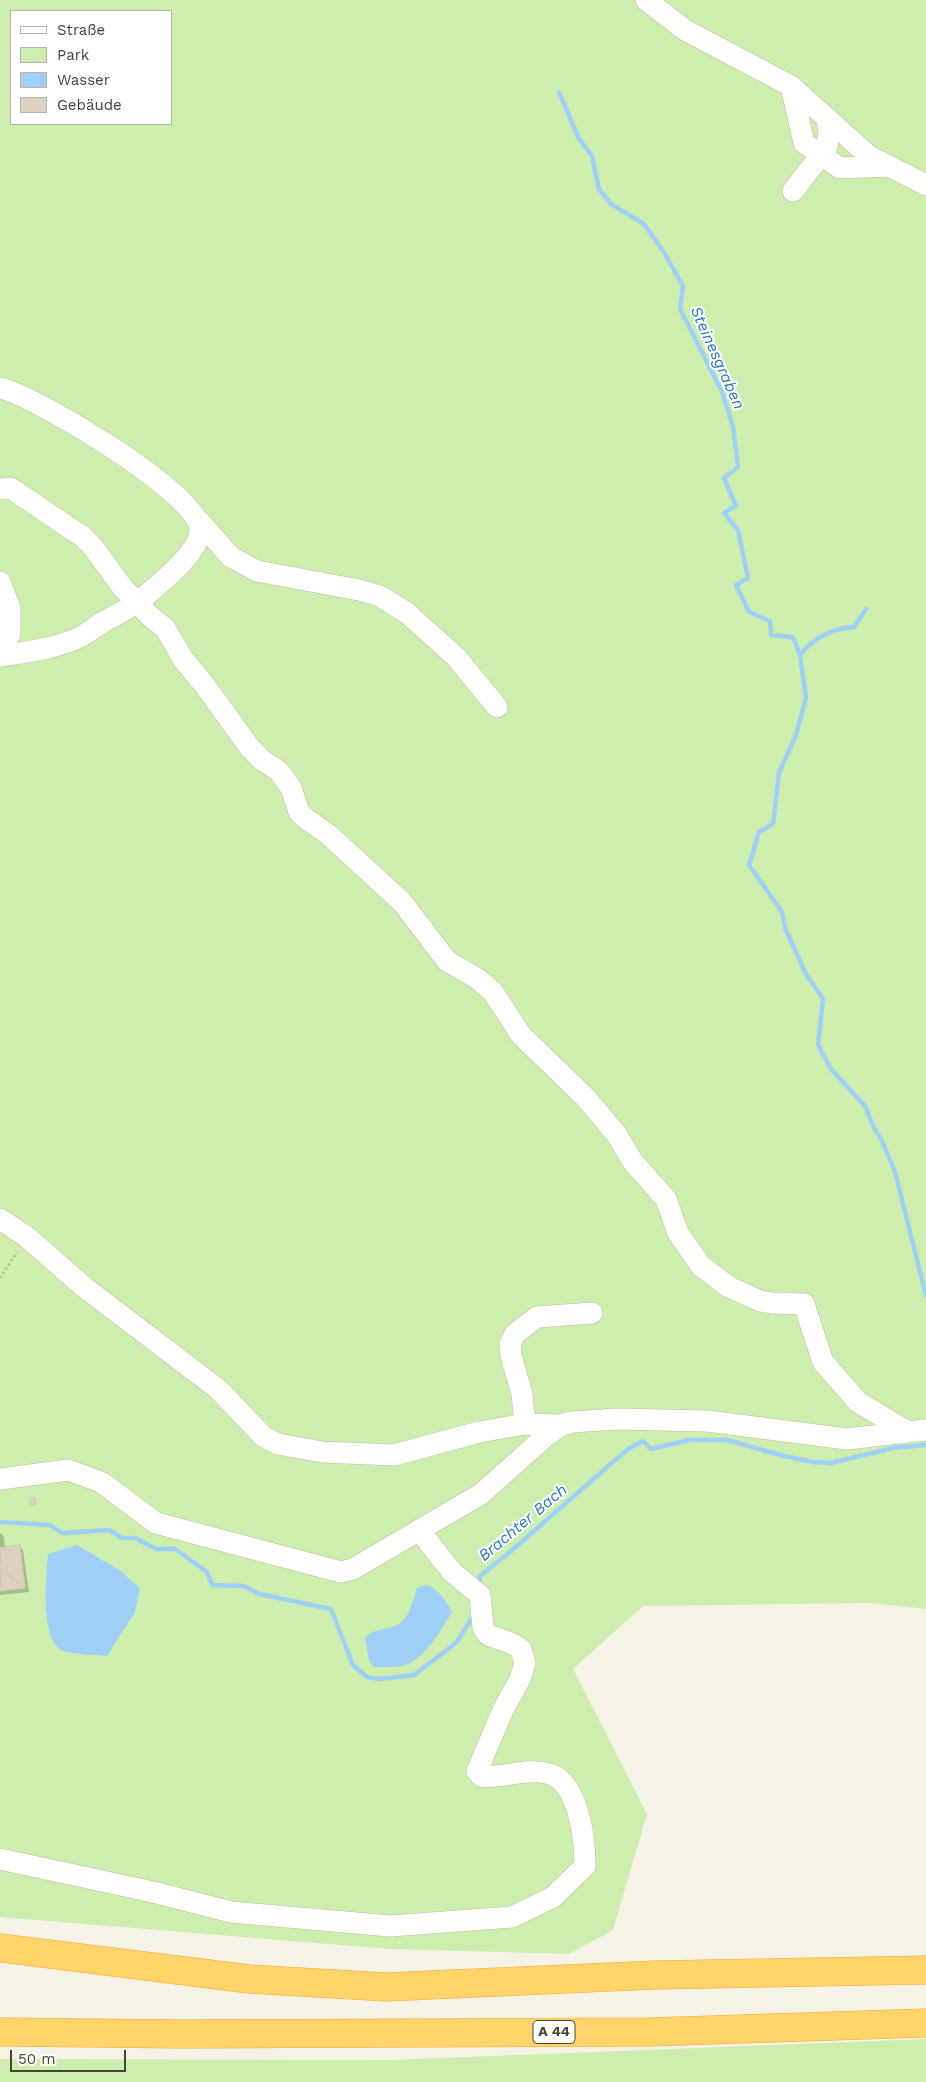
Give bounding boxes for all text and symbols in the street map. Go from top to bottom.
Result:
legend [10,10,172,125]
text: Straße [57,21,105,39]
text: Park [57,46,89,64]
text: Wasser [57,71,110,89]
text: Gebäude [57,96,122,114]
water label: Steinesgraben [686,303,748,413]
water label: Brachter Bach [475,1480,571,1566]
road number: A 44 [533,2020,575,2044]
scale bar [12,2040,129,2072]
text: 50 m [18,2050,55,2068]

